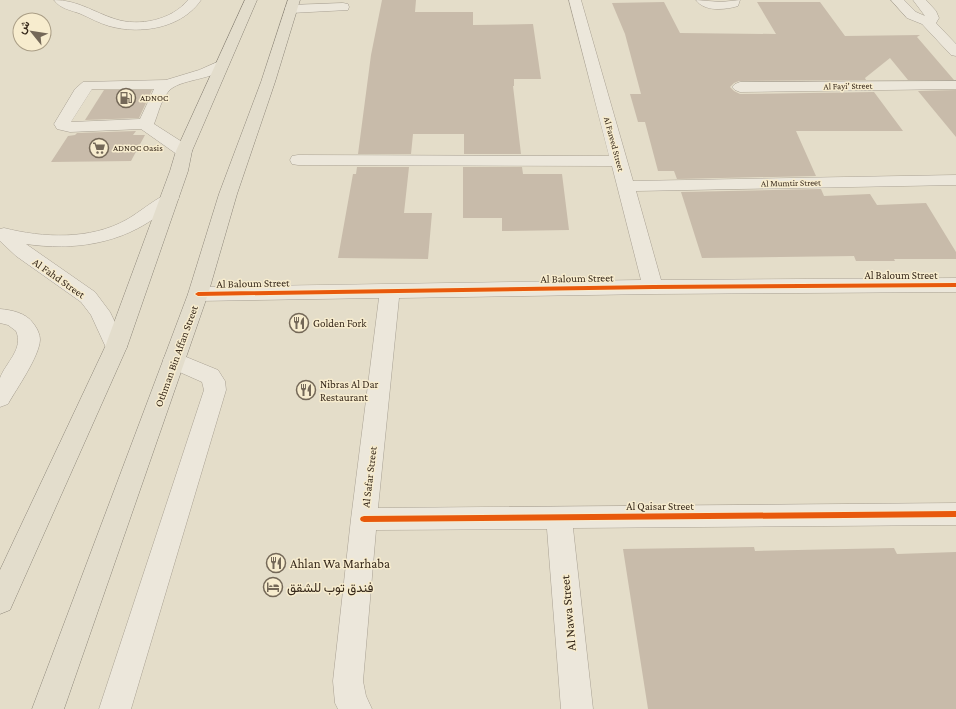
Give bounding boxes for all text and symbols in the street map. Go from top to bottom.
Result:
north arrow [12,12,52,52]
text: ش [15,18,33,36]
street label: Al Fayi' Street [823,81,874,91]
fuel station icon: ADNOC [115,87,137,109]
place label: ADNOC [140,93,169,103]
street label: Al Fareed Street [602,116,626,173]
supermarket icon: ADNOC Oasis [88,137,110,159]
place label: ADNOC Oasis [113,143,163,153]
street label: Al Mumtir Street [761,177,822,189]
street label: Al Fahd Street [31,256,88,301]
street label: Al Baloum Street [864,269,938,281]
street label: Al Baloum Street [540,271,614,285]
street label: Al Baloum Street [216,276,290,290]
street label: Othman Bin Affan Street [152,303,200,408]
restaurant icon: Golden Fork [288,312,310,334]
place label: Golden Fork [313,317,367,329]
place label: Nibras Al Dar Restaurant [320,378,379,403]
restaurant icon: Nibras Al Dar Restaurant [295,379,317,401]
street label: Al Safar Street [359,445,379,508]
street label: Al Qaisar Street [626,500,694,512]
restaurant icon: Ahlan Wa Marhaba [265,552,287,574]
place label: Ahlan Wa Marhaba [290,556,390,571]
street label: Al Nawa Street [557,574,579,652]
hotel icon: فندق توب للشقق [262,576,284,598]
place label: فندق توب للشقق [287,580,374,596]

